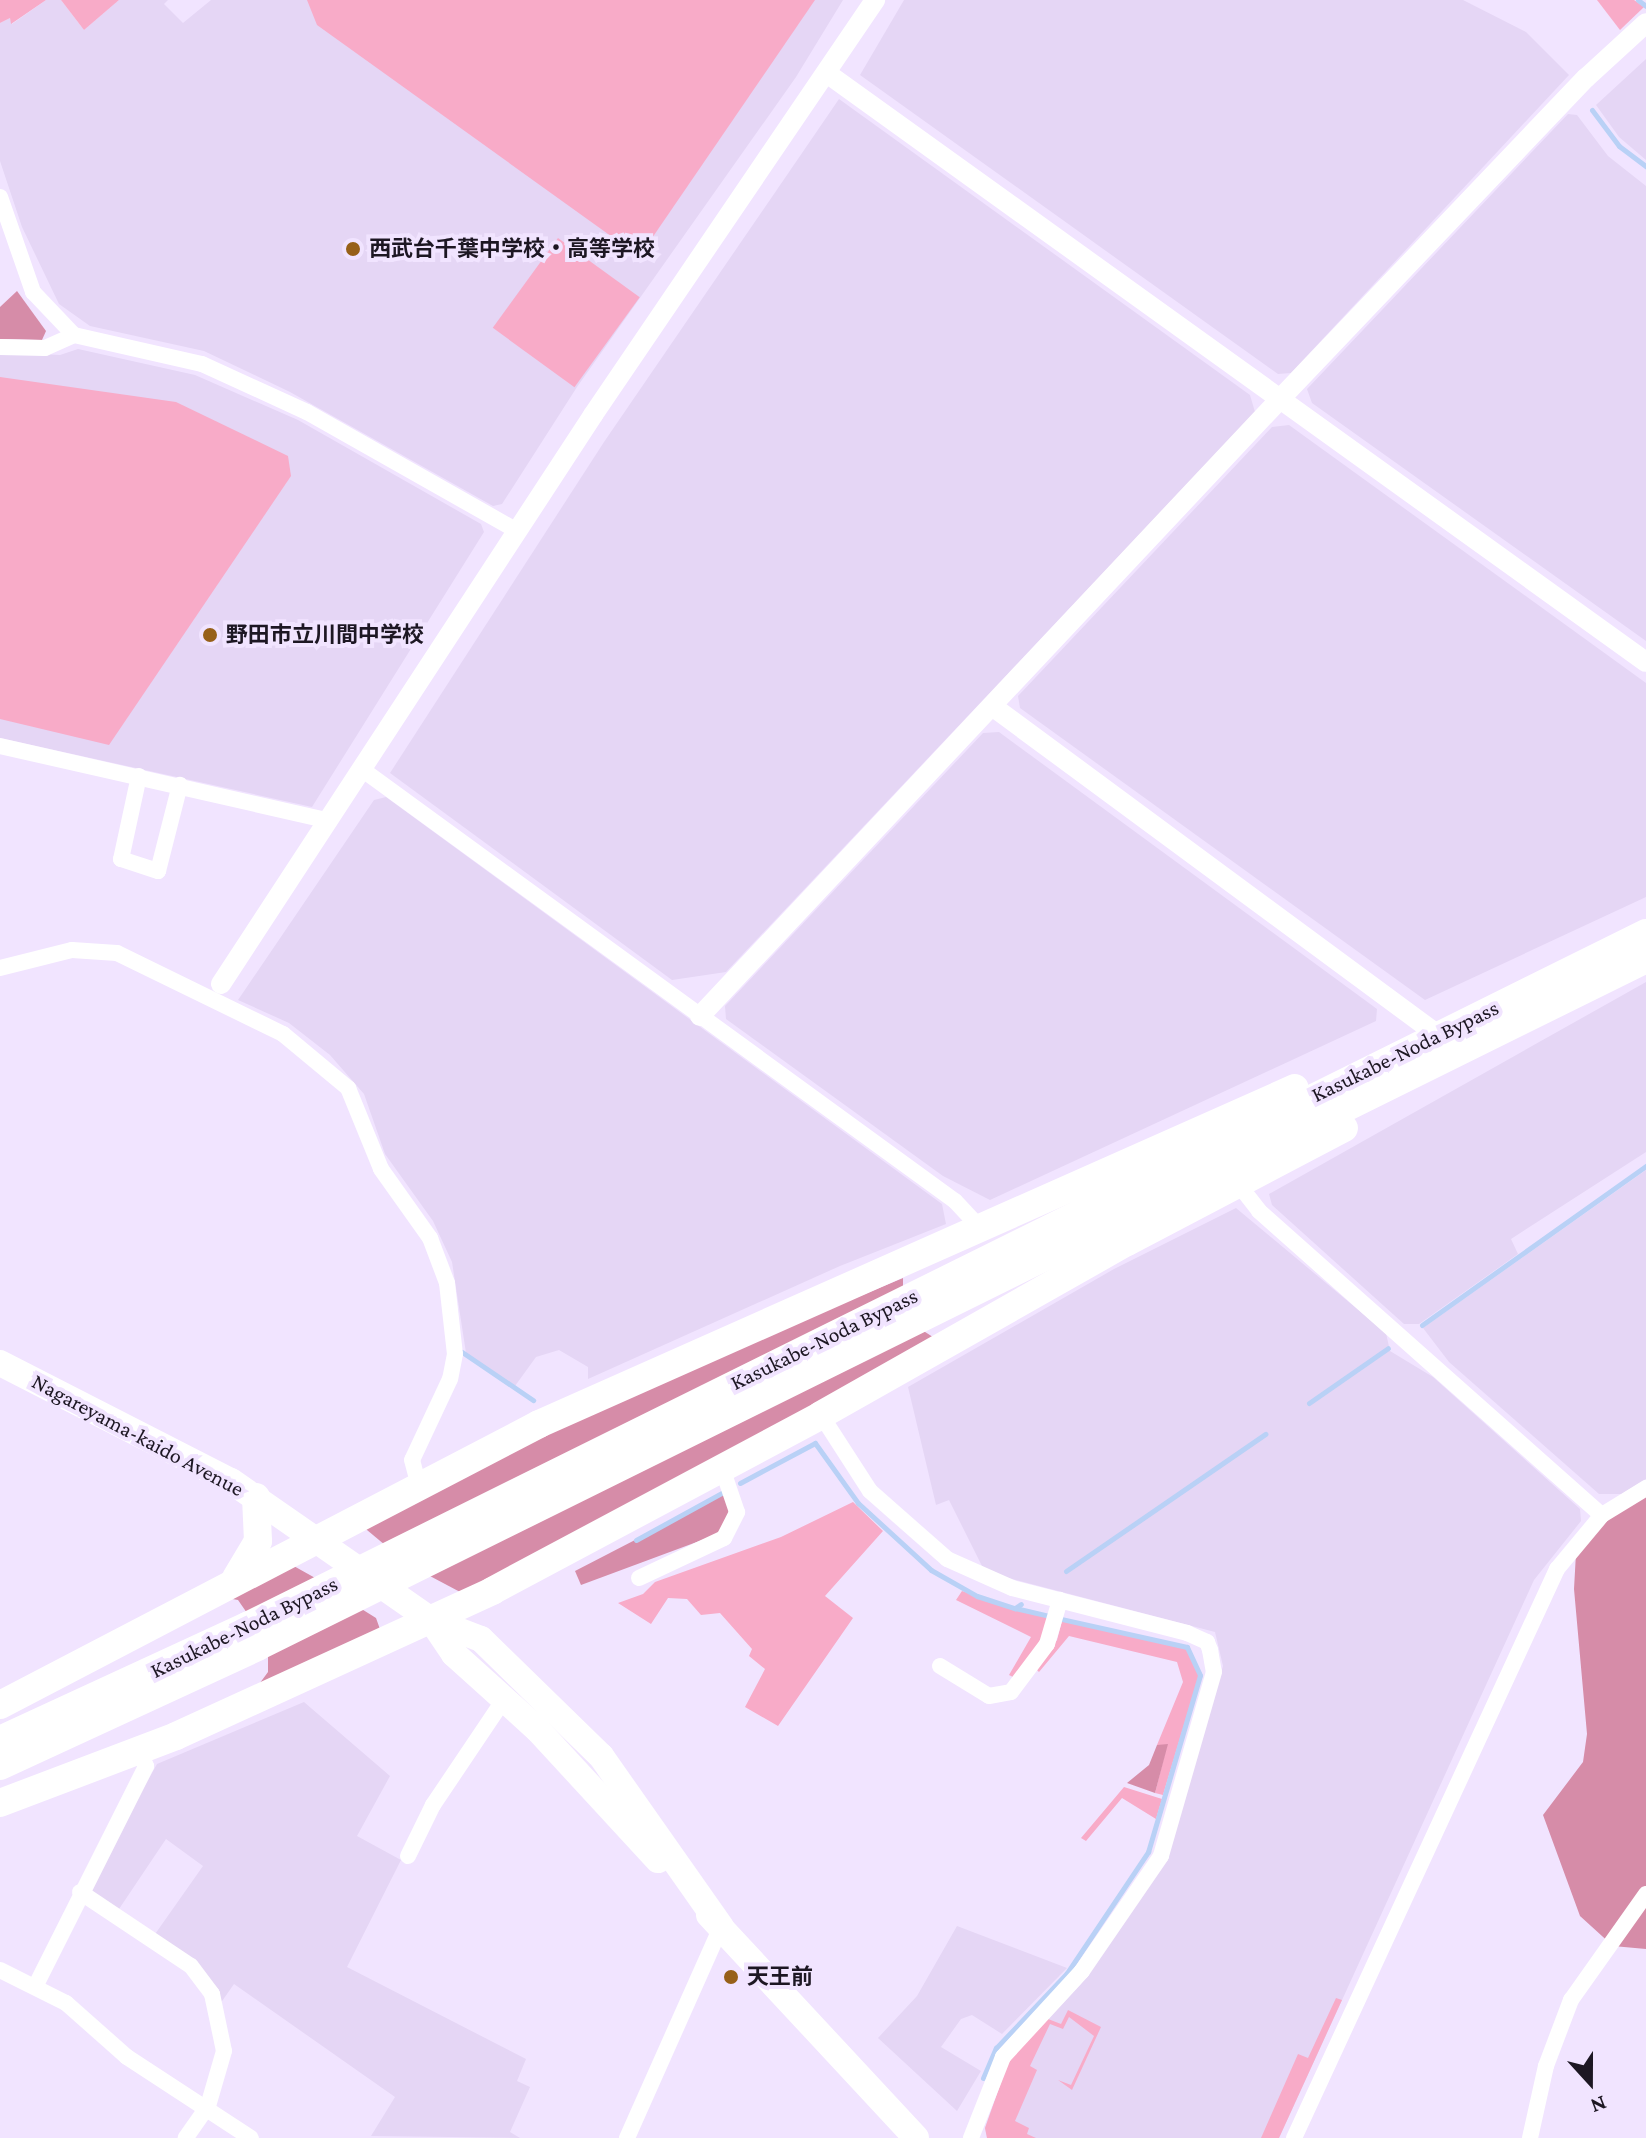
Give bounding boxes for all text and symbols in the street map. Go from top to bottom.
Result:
place label: 西武台千葉中学校・高等学校 [369,236,655,262]
marker: 西武台千葉中学校・高等学校 [344,240,362,258]
place label: 野田市立川間中学校 [226,622,424,648]
marker: 野田市立川間中学校 [201,626,219,644]
street label: Kasukabe-Noda Bypass [1307,994,1503,1108]
street label: Kasukabe-Noda Bypass [726,1282,922,1396]
street label: Nagareyama-kaido Avenue [28,1368,248,1502]
street label: Kasukabe-Noda Bypass [146,1570,342,1684]
place label: 天王前 [747,1964,813,1990]
marker: 天王前 [722,1968,740,1986]
north arrow [1550,2042,1630,2122]
text: N [1587,2091,1610,2119]

